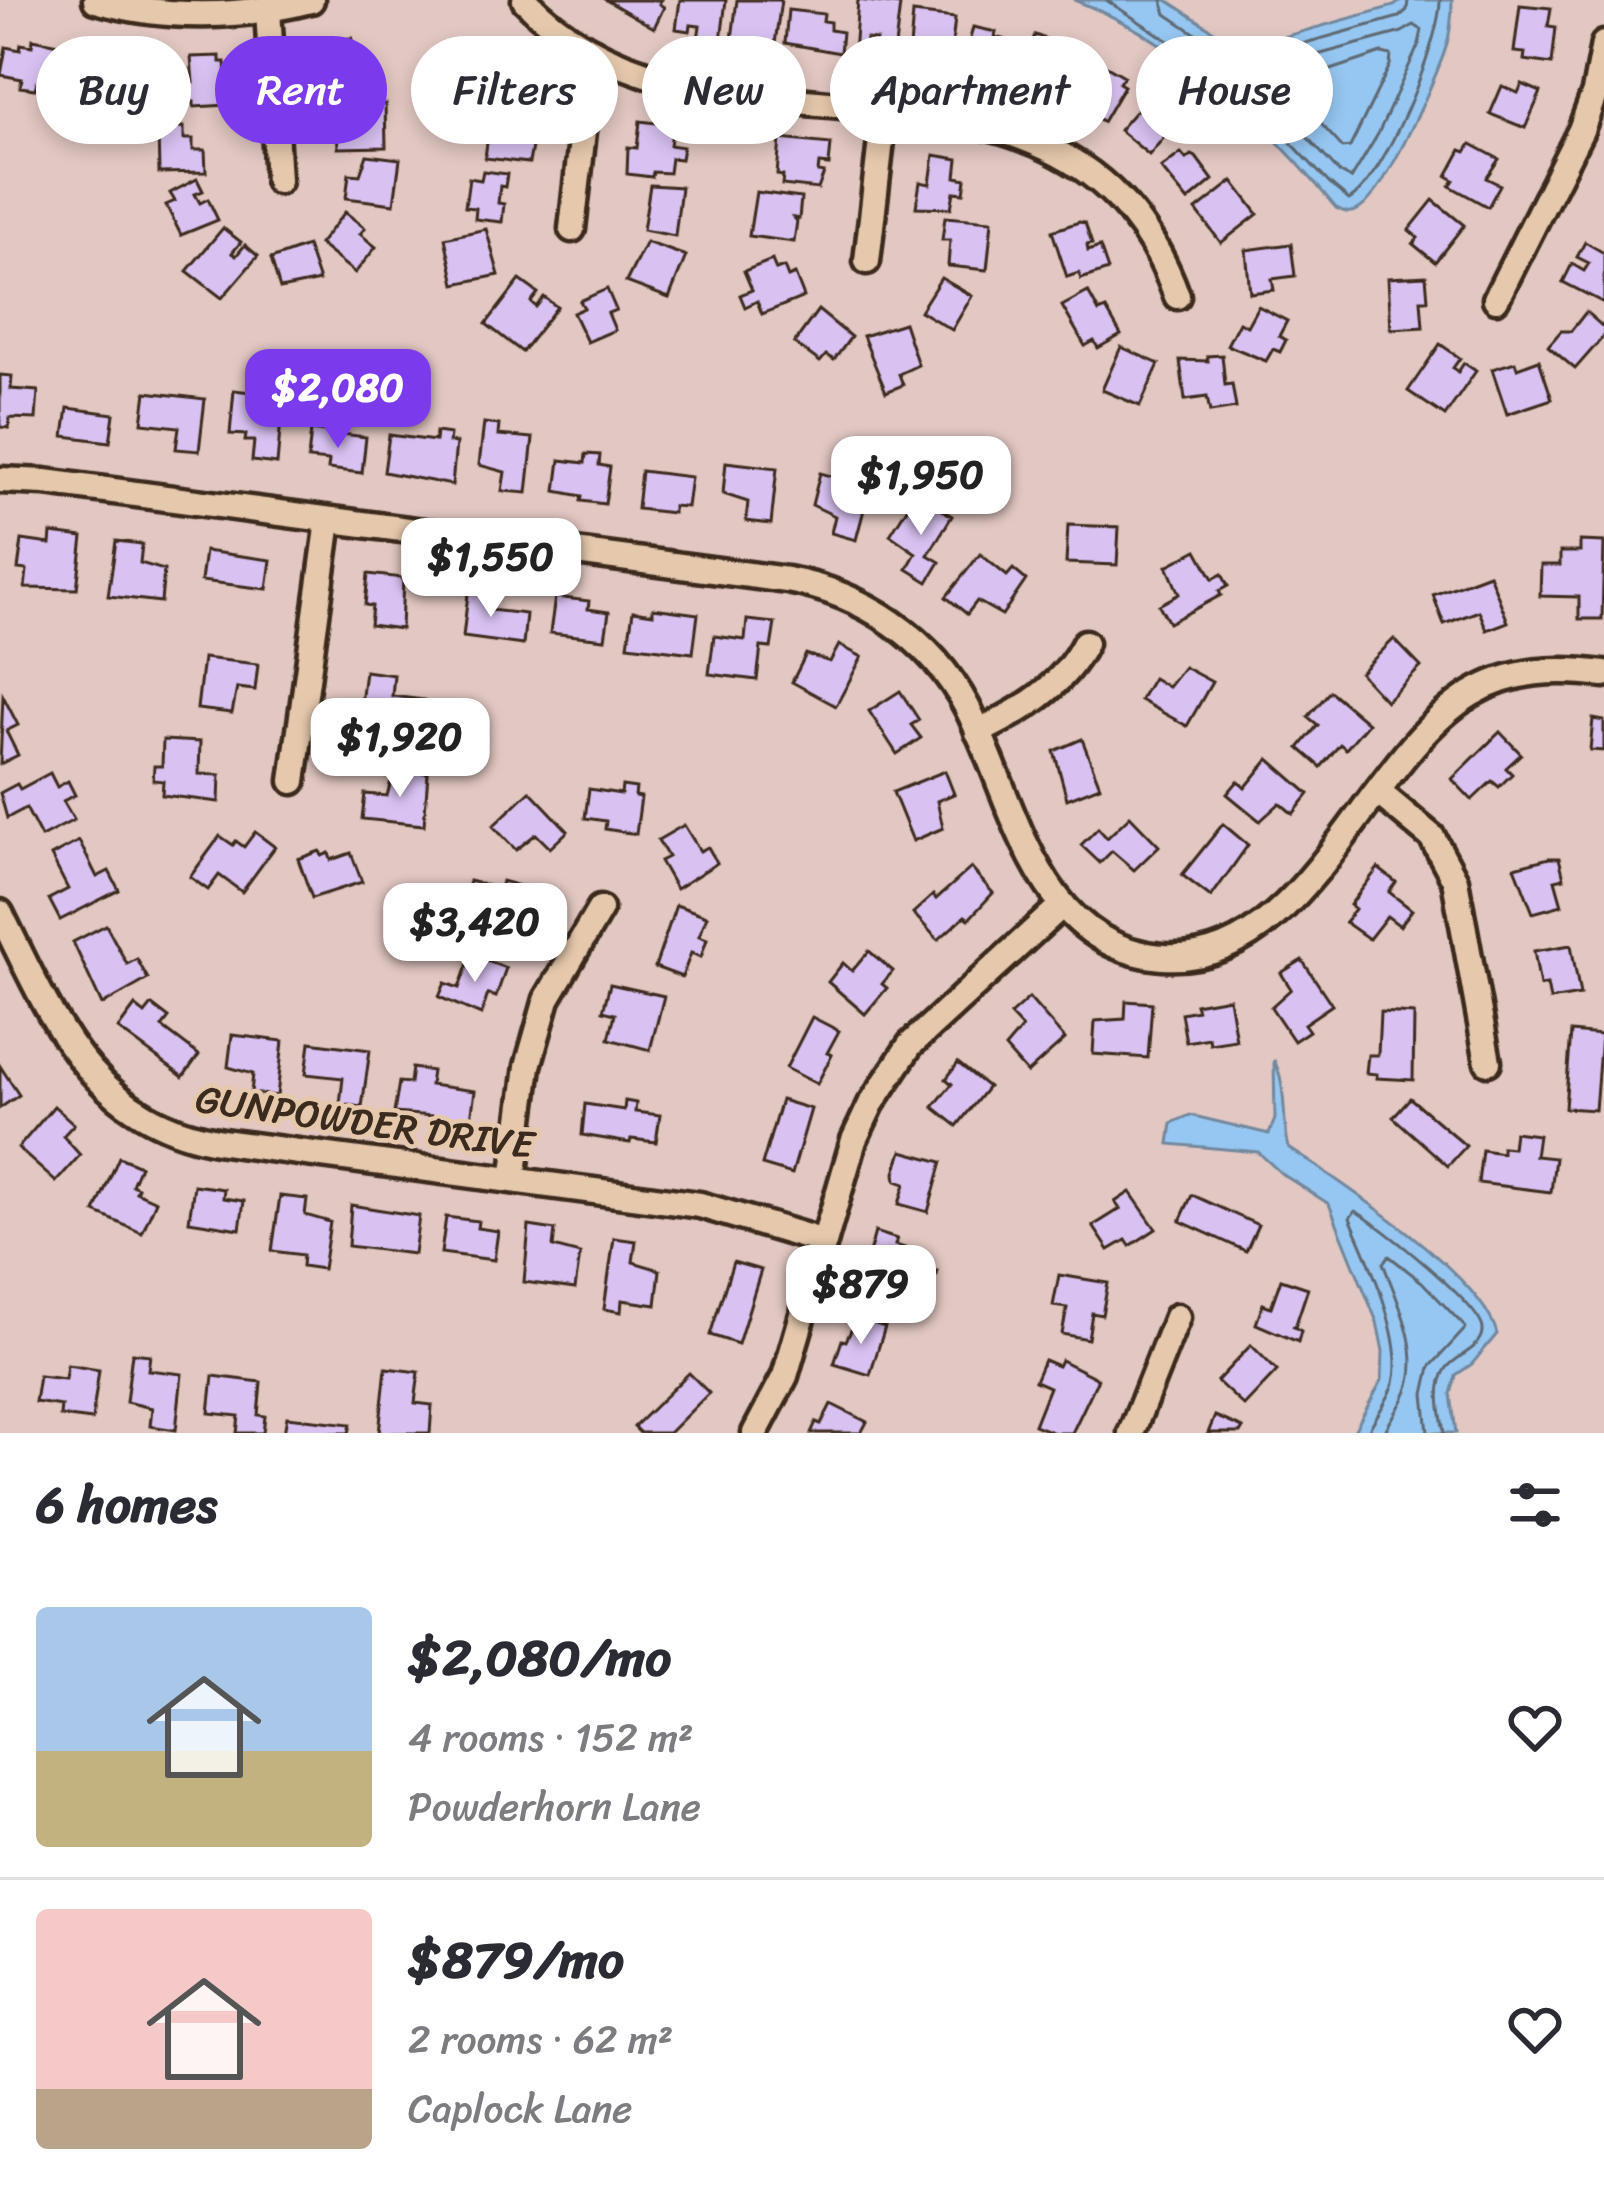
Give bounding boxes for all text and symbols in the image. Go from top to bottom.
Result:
chip: Buy [36,36,191,144]
chip: Rent [215,36,387,144]
chip: Filters [411,36,618,144]
chip: New [642,36,806,144]
chip: Apartment [830,36,1112,144]
chip: House [1136,36,1333,144]
pin: $2,080 [240,349,436,451]
text: $2,080 [272,353,404,422]
pin: $1,950 [823,436,1019,538]
text: $1,950 [858,440,984,509]
pin: $1,550 [393,518,589,620]
text: $1,550 [428,522,554,591]
pin: $1,920 [302,698,498,800]
text: $1,920 [338,702,462,771]
pin: $3,420 [377,883,573,985]
text: $3,420 [410,887,540,956]
street label: GUNPOWDER DRIVE [191,1064,541,1180]
pin: $879 [790,1245,932,1347]
text: $879 [813,1249,909,1318]
text: 6 homes [36,1460,217,1550]
icon: filters [1502,1472,1568,1538]
text: $2,080/mo [408,1613,671,1703]
icon: home [132,1655,276,1799]
icon: heart [1502,1694,1568,1760]
text: 4 rooms · 152 m² [408,1703,693,1772]
text: Powderhorn Lane [408,1772,701,1841]
text: $879/mo [408,1915,624,2005]
icon: home [132,1957,276,2101]
icon: heart [1502,1996,1568,2062]
text: 2 rooms · 62 m² [408,2005,673,2074]
text: Caplock Lane [408,2074,632,2143]

